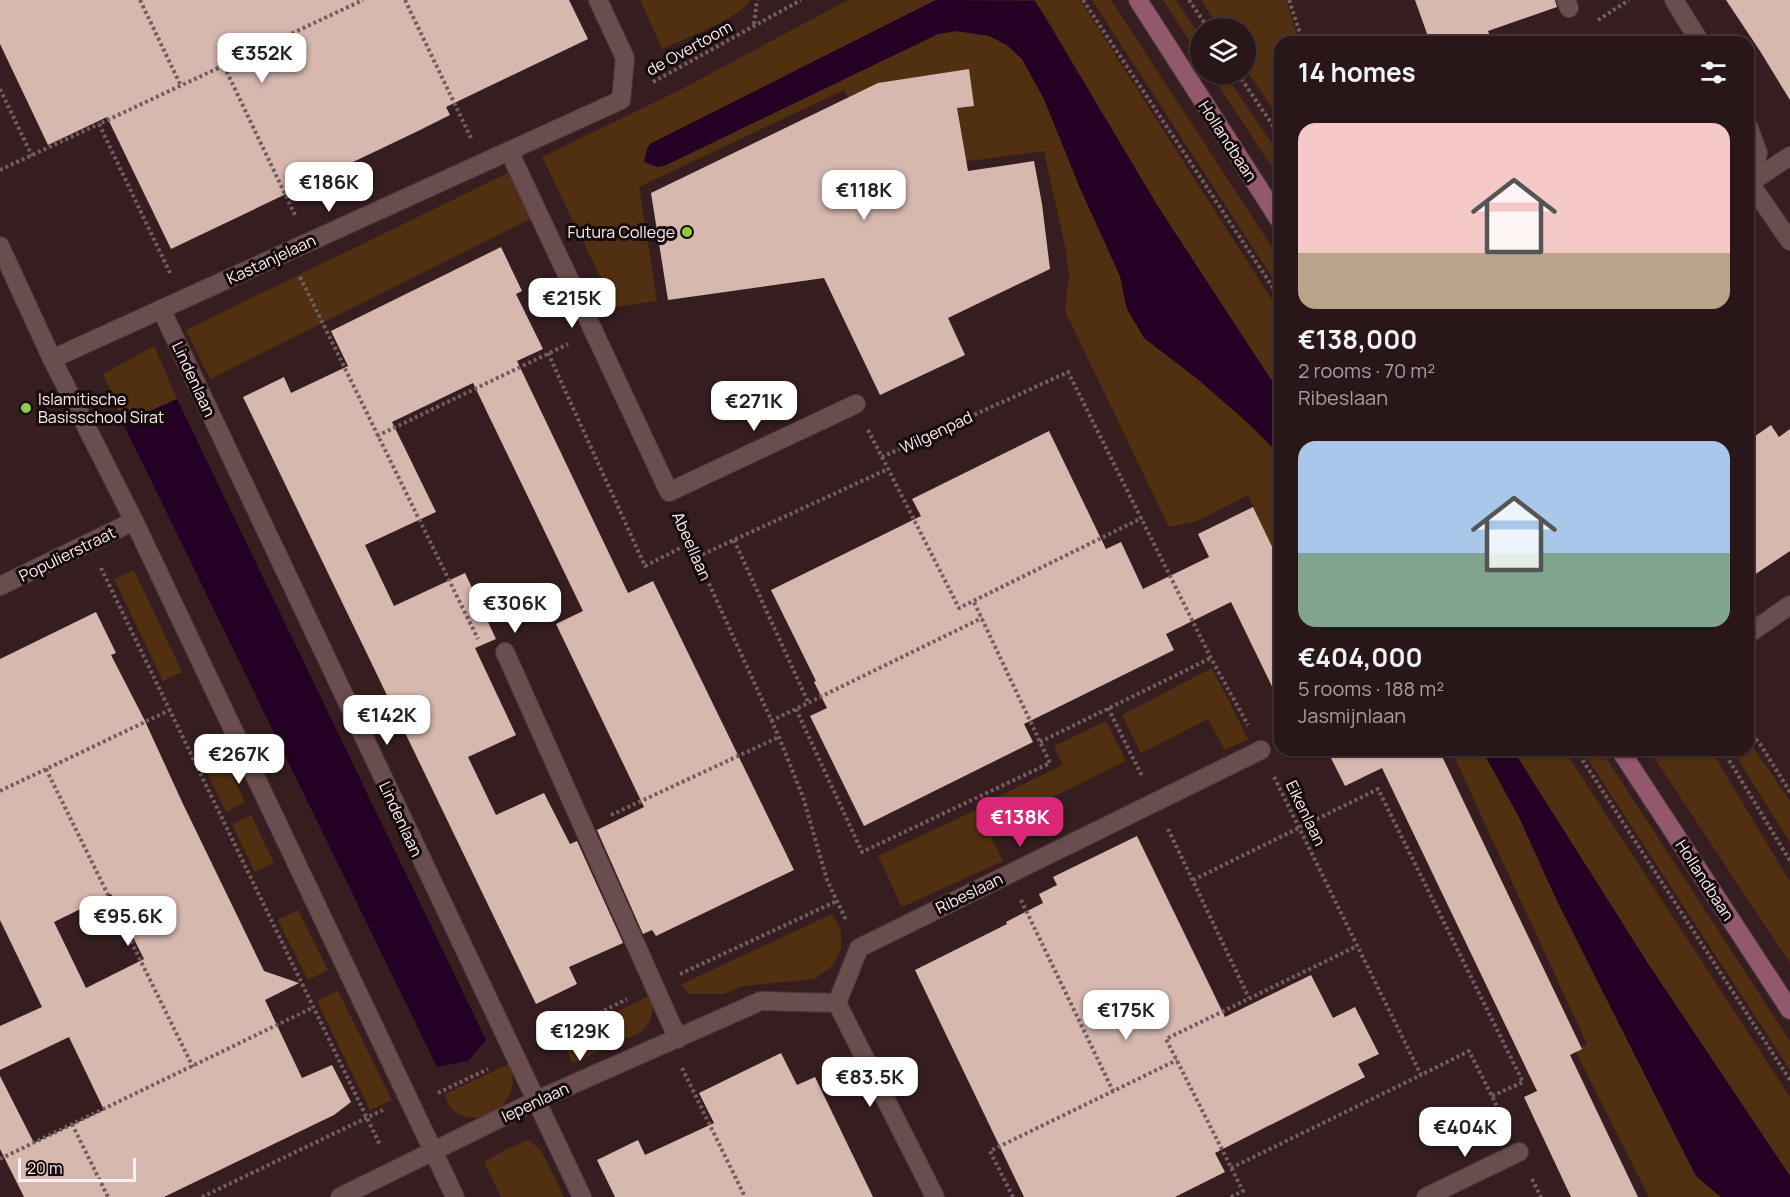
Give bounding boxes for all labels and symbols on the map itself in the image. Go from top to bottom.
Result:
street label: de Overtoom [642,15,736,81]
pin: €352K [220,33,304,84]
street label: Hollandbaan [1194,96,1262,186]
pin: €186K [287,162,371,213]
pin: €118K [822,170,906,221]
place label: Futura College [567,221,675,243]
marker: Futura College [680,225,694,239]
street label: Kastanjelaan [223,229,319,289]
pin: €215K [530,278,614,329]
street label: Lindenlaan [167,338,221,420]
pin: €271K [712,381,796,432]
place label: Islamitische Basisschool Sirat [38,388,164,428]
marker: Islamitische Basisschool Sirat [19,401,33,415]
street label: Wilgenpad [896,406,976,458]
street label: Abeellaan [667,508,717,584]
street label: Populierstraat [15,521,119,587]
pin: €306K [473,583,557,634]
pin: €142K [345,695,429,746]
pin: €267K [197,734,281,785]
street label: Eikenlaan [1281,777,1331,849]
street label: Lindenlaan [374,778,428,860]
pin: €138K [978,797,1062,848]
street label: Hollandbaan [1671,835,1739,925]
street label: Ribeslaan [932,867,1006,919]
pin: €95.6K [79,896,177,947]
pin: €175K [1084,990,1168,1041]
pin: €129K [538,1011,622,1062]
pin: €83.5K [821,1057,919,1108]
street label: Iepenlaan [498,1077,572,1127]
pin: €404K [1423,1107,1507,1158]
scale bar [18,1155,136,1182]

